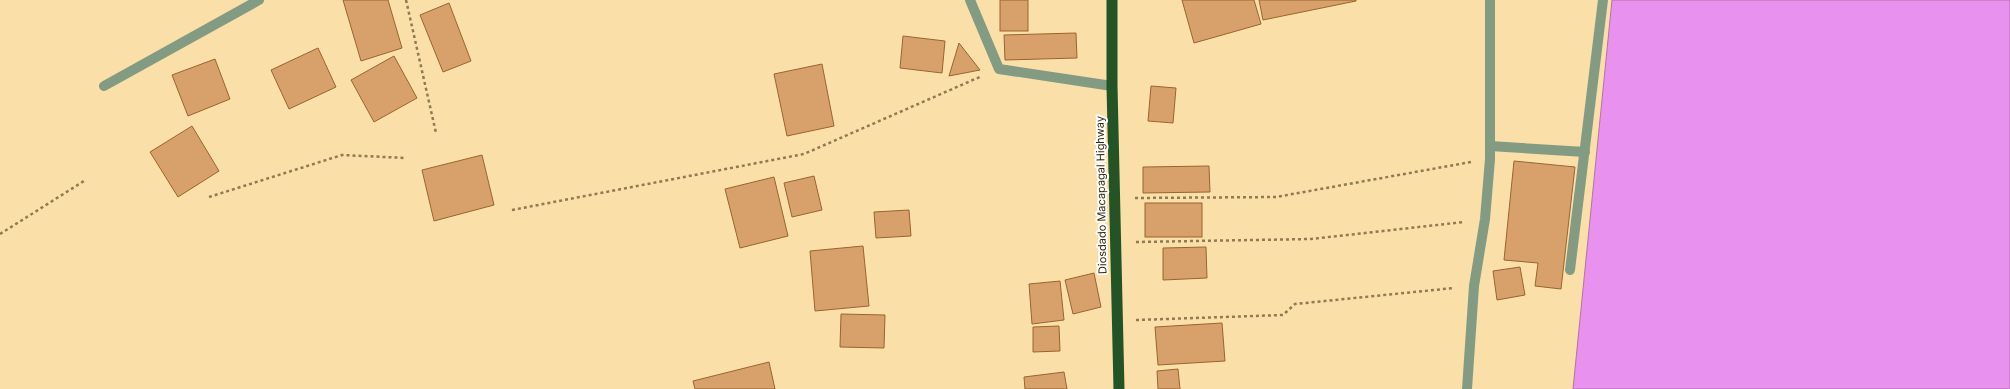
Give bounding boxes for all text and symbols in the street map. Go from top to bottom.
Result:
street label: Diosdado Macapagal Highway [1093,116,1109,274]

